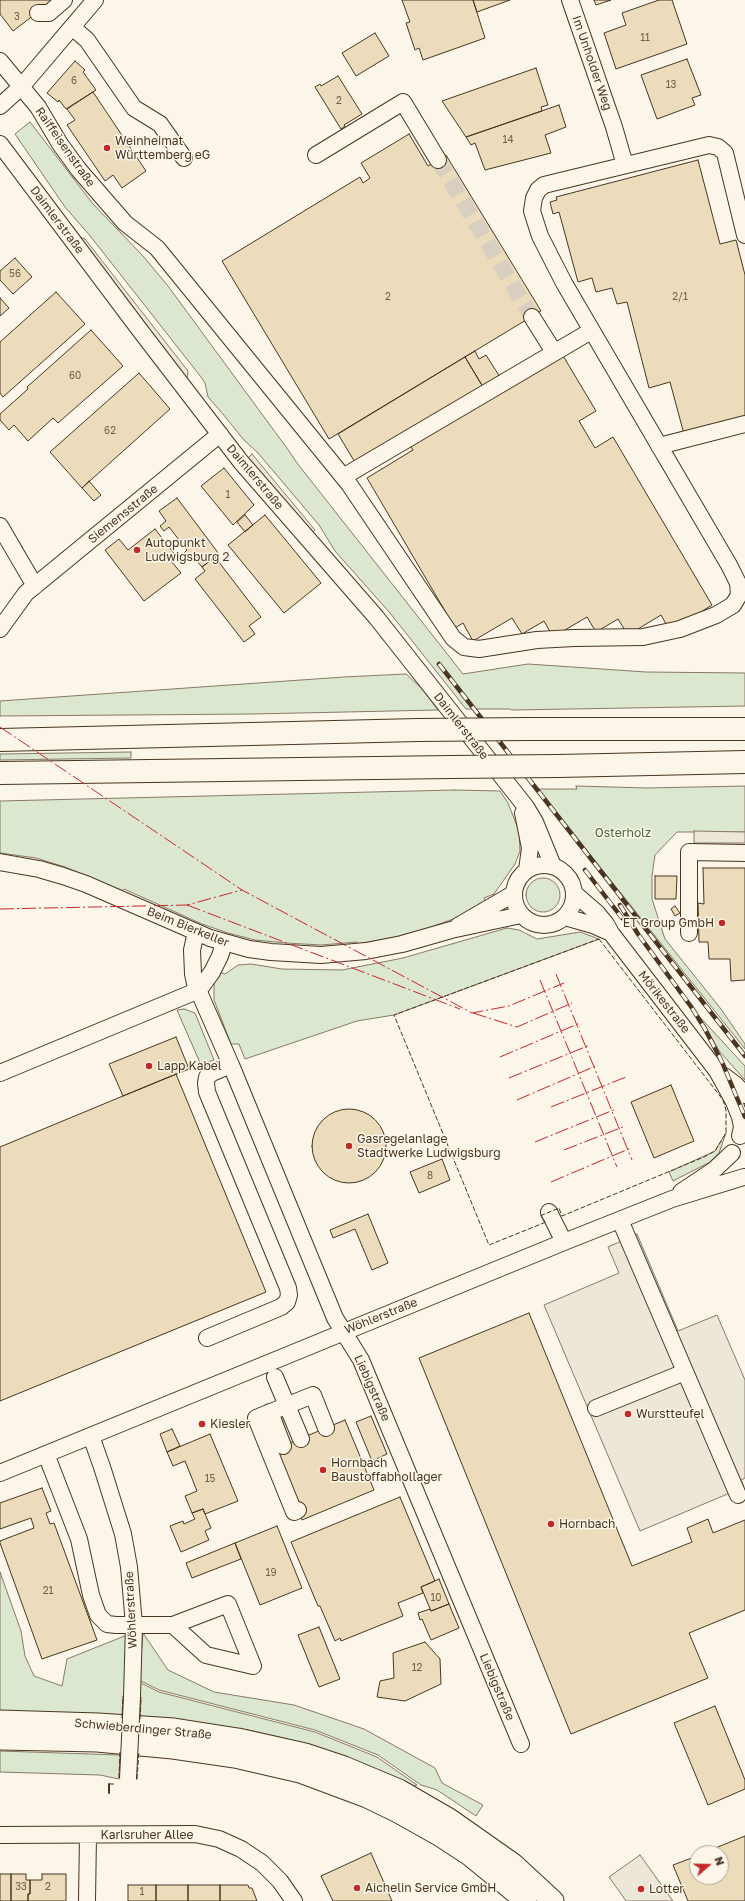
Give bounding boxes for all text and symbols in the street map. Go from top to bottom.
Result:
house number: 3 [14,11,20,23]
street label: Im Unholder Weg [569,14,615,112]
house number: 11 [640,32,650,44]
house number: 6 [71,75,77,87]
house number: 13 [666,79,676,91]
house number: 2 [336,95,342,107]
street label: Raiffeisenstraße [32,104,98,190]
place label: Weinheimat Württemberg eG [115,134,210,162]
house number: 14 [503,134,513,146]
marker: Weinheimat Württemberg eG [102,143,112,153]
street label: Daimlerstraße [27,183,87,257]
house number: 56 [9,268,21,280]
house number: 2 [385,291,391,303]
house number: 2/1 [672,291,688,303]
house number: 60 [69,370,81,382]
house number: 62 [104,425,116,437]
street label: Daimlerstraße [224,441,286,513]
street label: Siemensstraße [85,481,161,547]
house number: 1 [226,489,230,501]
place label: Autopunkt Ludwigsburg 2 [145,536,229,564]
marker: Autopunkt Ludwigsburg 2 [132,545,142,555]
street label: Daimlerstraße [430,690,492,762]
park label: Osterholz [595,826,651,840]
street label: Beim Bierkeller [145,904,231,950]
place label: ET Group GmbH [623,916,714,930]
marker: ET Group GmbH [717,918,727,928]
street label: Mörikestraße [635,968,693,1036]
place label: Lapp Kabel [157,1059,222,1073]
marker: Lapp Kabel [144,1061,154,1071]
place label: Gasregelanlage Stadtwerke Ludwigsburg [357,1132,501,1160]
marker: Gasregelanlage Stadtwerke Ludwigsburg [344,1141,354,1151]
house number: 8 [427,1170,433,1182]
street label: Wöhlerstraße [342,1295,420,1337]
street label: Liebigstraße [351,1352,393,1424]
place label: Wurstteufel [636,1407,704,1421]
marker: Wurstteufel [623,1409,633,1419]
place label: Kiesler [210,1417,250,1431]
marker: Kiesler [197,1419,207,1429]
place label: Hornbach Baustoffabhollager [331,1456,442,1484]
marker: Hornbach Baustoffabhollager [318,1465,328,1475]
house number: 15 [205,1473,215,1485]
place label: Hornbach [559,1517,615,1531]
marker: Hornbach [546,1519,556,1529]
house number: 19 [266,1567,276,1579]
street label: Wöhlerstraße [122,1571,140,1649]
house number: 21 [43,1585,53,1597]
house number: 10 [430,1592,442,1604]
street label: Liebigstraße [476,1651,518,1723]
house number: 12 [412,1662,422,1674]
street label: Schwieberdinger Straße [74,1716,212,1742]
street label: Karlsruher Allee [100,1828,194,1842]
north arrow [689,1845,729,1885]
text: N [712,1855,727,1867]
house number: 33 [15,1881,27,1893]
house number: 2 [45,1881,51,1893]
place label: Aichelin Service GmbH [365,1881,496,1895]
place label: Lotter [649,1882,684,1896]
marker: Aichelin Service GmbH [352,1883,362,1893]
marker: Lotter [636,1884,646,1894]
house number: 1 [140,1886,144,1898]

